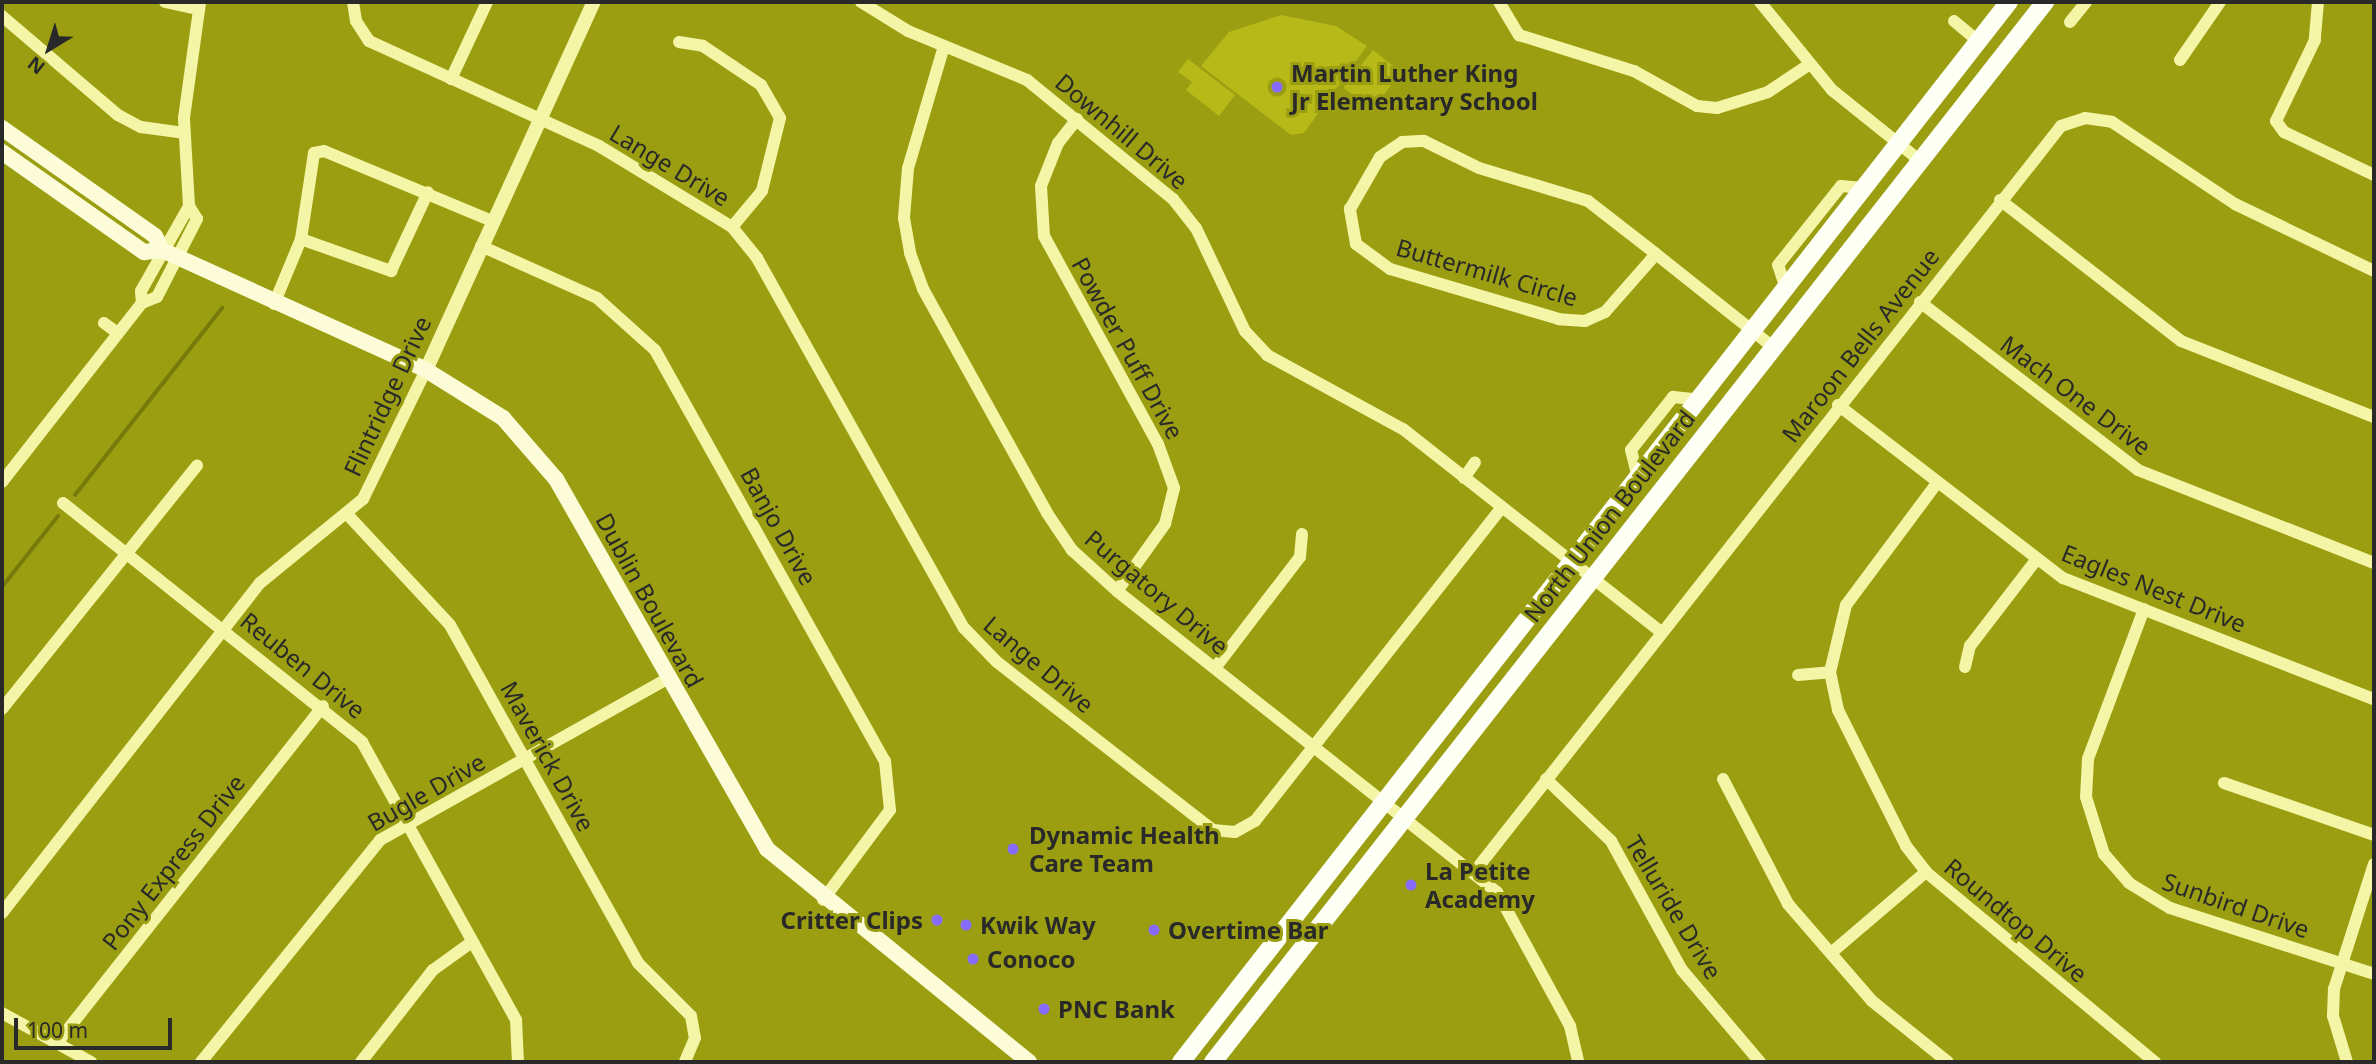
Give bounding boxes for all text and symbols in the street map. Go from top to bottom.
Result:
north arrow [14,14,84,84]
text: N [22,51,50,81]
place label: Martin Luther King Jr Elementary School [1291,59,1538,115]
street label: Downhill Drive [1050,67,1194,195]
marker: Martin Luther King Jr Elementary School [1269,79,1285,95]
street label: Lange Drive [605,118,735,212]
street label: Buttermilk Circle [1393,232,1581,312]
street label: Maroon Bells Avenue [1775,242,1945,448]
street label: Powder Puff Drive [1066,252,1190,444]
street label: Flintridge Drive [337,311,437,481]
street label: Mach One Drive [1995,329,2157,461]
street label: North Union Boulevard [1517,404,1701,628]
street label: Banjo Drive [735,462,823,590]
street label: Dublin Boulevard [590,508,710,692]
street label: Purgatory Drive [1079,524,1235,660]
street label: Eagles Nest Drive [2057,538,2251,638]
street label: Reuben Drive [235,606,371,724]
street label: Lange Drive [978,610,1100,718]
street label: Maverick Drive [495,676,601,836]
street label: Bugle Drive [362,747,490,837]
street label: Pony Express Drive [96,769,250,955]
place label: Dynamic Health Care Team [1029,821,1220,877]
street label: Telluride Drive [1620,830,1728,984]
marker: Dynamic Health Care Team [1003,839,1023,859]
street label: Roundtop Drive [1939,852,2093,988]
place label: La Petite Academy [1425,857,1535,913]
street label: Sunbird Drive [2159,866,2313,944]
marker: La Petite Academy [1403,877,1419,893]
place label: Critter Clips [781,906,923,934]
place label: Kwik Way [980,911,1096,939]
marker: Critter Clips [929,912,945,928]
place label: Overtime Bar [1168,916,1328,944]
marker: Kwik Way [958,917,974,933]
marker: Overtime Bar [1146,922,1162,938]
place label: Conoco [987,945,1075,973]
marker: Conoco [965,951,981,967]
place label: PNC Bank [1058,995,1175,1023]
marker: PNC Bank [1036,1001,1052,1017]
scale bar [18,1004,175,1048]
text: 100 m [27,1016,88,1044]

